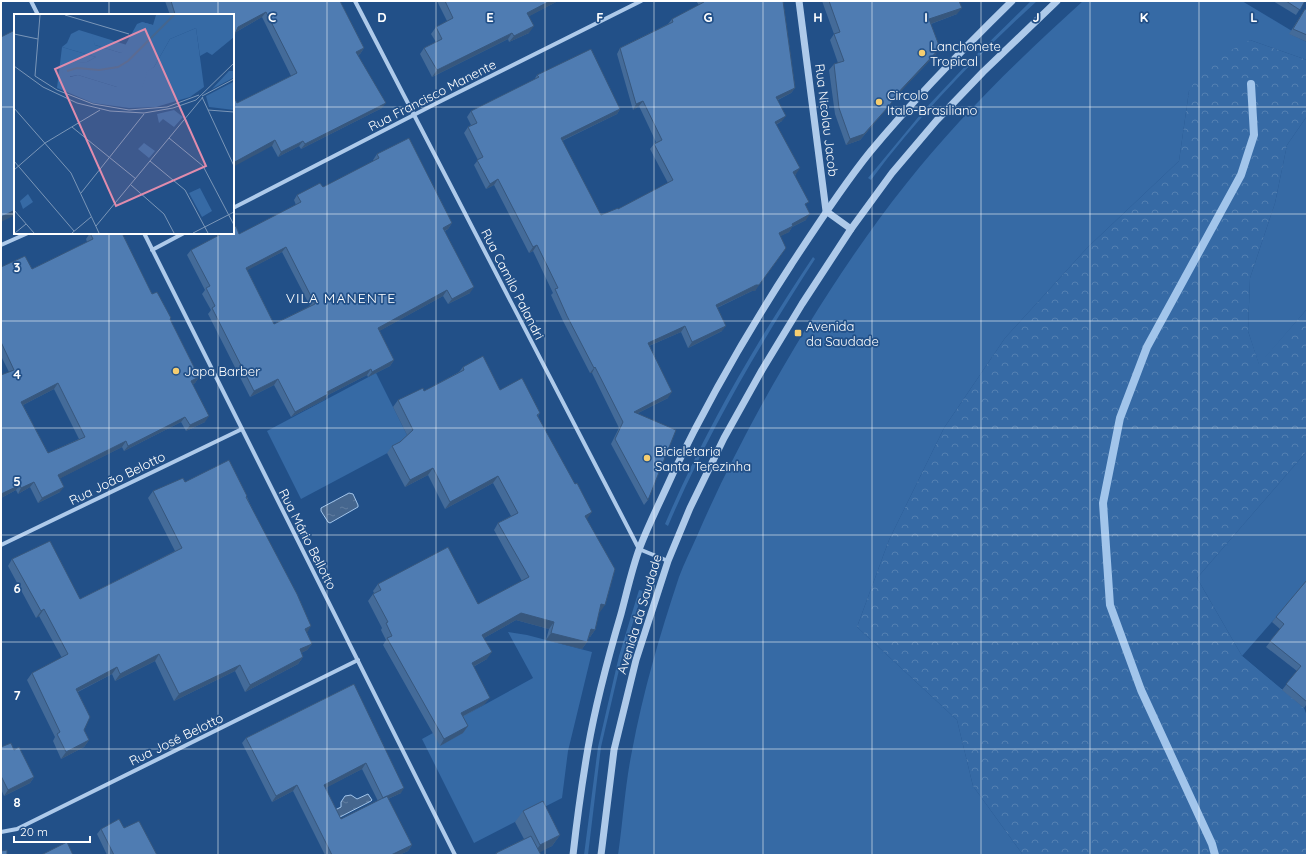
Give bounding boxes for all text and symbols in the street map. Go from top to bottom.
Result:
text: C [268,9,276,25]
text: D [377,9,387,25]
text: E [486,9,494,25]
text: F [596,9,604,25]
text: G [703,9,713,25]
text: H [813,9,823,25]
text: I [924,9,928,25]
text: J [1032,9,1040,25]
text: K [1140,9,1149,25]
text: L [1250,9,1258,25]
inset map [14,14,234,234]
place label: Lanchonete Tropical [930,38,1001,69]
marker: Lanchonete Tropical [917,48,927,58]
street label: Rua Francisco Manente [365,56,499,134]
street label: Rua Nicolau Jacob [812,63,842,178]
place label: Circolo Italo-Brasiliano [887,87,978,118]
marker: Circolo Italo-Brasiliano [874,97,884,107]
street label: Rua Camilo Palandri [478,226,548,342]
text: 3 [14,259,21,275]
district label: VILA MANENTE [286,289,396,307]
place label: Avenida da Saudade [806,318,879,349]
marker: Avenida da Saudade [793,328,803,338]
place label: Japa Barber [184,363,260,379]
text: 4 [13,366,21,382]
marker: Japa Barber [171,366,181,376]
place label: Bicicletaria Santa Terezinha [655,443,751,474]
street label: Rua João Belotto [66,448,168,508]
marker: Bicicletaria Santa Terezinha [642,453,652,463]
text: 5 [13,473,21,489]
street label: Rua Mário Bellotto [276,486,340,592]
street label: Avenida da Saudade [613,552,665,676]
text: 6 [13,580,21,596]
text: 7 [13,687,21,703]
street label: Rua José Belotto [126,709,226,769]
text: 8 [13,794,21,810]
scale bar [14,818,90,844]
text: 20 m [20,824,48,839]

